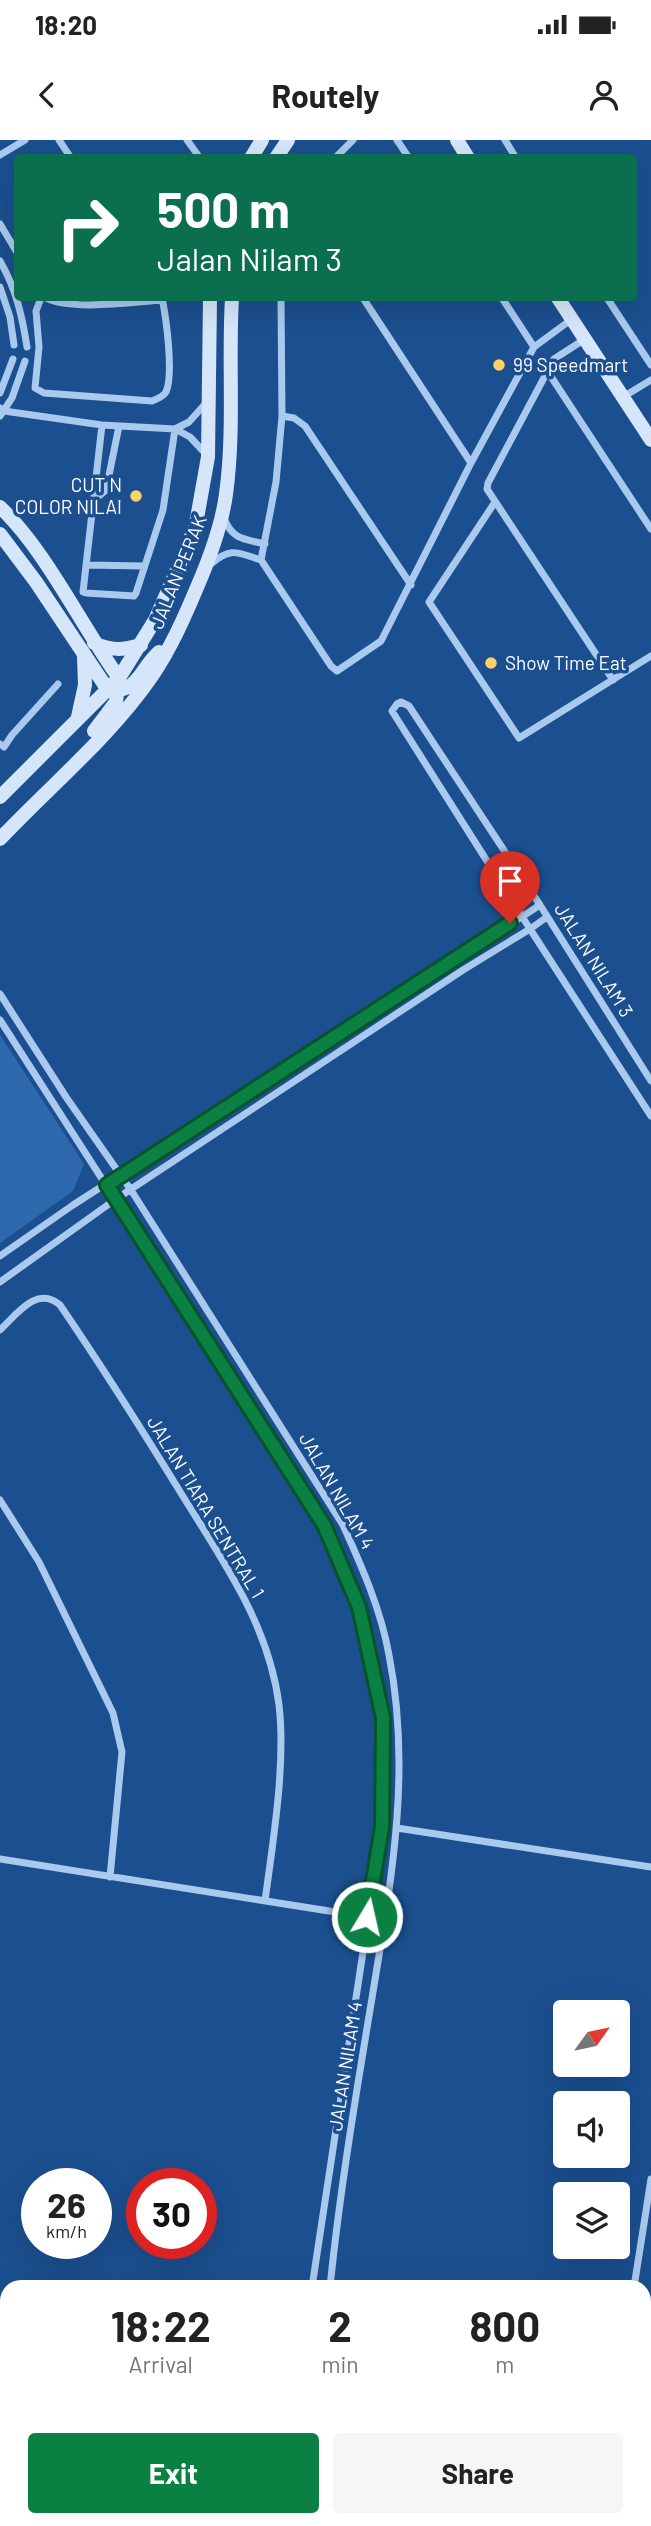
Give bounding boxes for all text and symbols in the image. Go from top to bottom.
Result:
text: 18:20 [35,9,97,40]
icon: back [28,76,66,114]
text: Routely [271,76,380,114]
icon: person [585,76,623,114]
text: 500 m [157,179,290,238]
icon: right [42,182,133,273]
text: Jalan Nilam 3 [157,239,342,277]
place label: 99 Speedmart [513,353,628,376]
marker: 99 Speedmart [491,357,507,373]
place label: CUT N COLOR NILAI [15,473,122,518]
marker: CUT N COLOR NILAI [128,488,144,504]
street label: JALAN PERAK [144,511,211,632]
place label: Show Time Eat [505,651,627,674]
marker: Show Time Eat [483,655,499,671]
pin [480,851,540,923]
icon: arrive [491,862,529,900]
street label: JALAN NILAM 3 [550,898,639,1021]
street label: JALAN TIARA SENTRAL 1 [143,1412,270,1602]
street label: JALAN NILAM 4 [295,1428,380,1553]
position arrow [330,1880,404,1954]
street label: JALAN NILAM 4 [323,1999,366,2132]
north arrow [553,2000,630,2077]
map controls [553,2000,630,2259]
button: sound [553,2091,630,2168]
speed limit sign: 30 [126,2168,217,2259]
button: layers [553,2182,630,2259]
text: 26 [47,2183,86,2225]
text: km/h [46,2220,87,2242]
text: 18:22 [111,2300,211,2350]
text: 2 [328,2300,352,2350]
text: 800 [470,2300,540,2350]
text: Arrival [129,2350,193,2378]
text: min [321,2350,359,2378]
text: m [495,2350,514,2378]
button: Exit [28,2433,319,2513]
button: Share [333,2433,623,2513]

